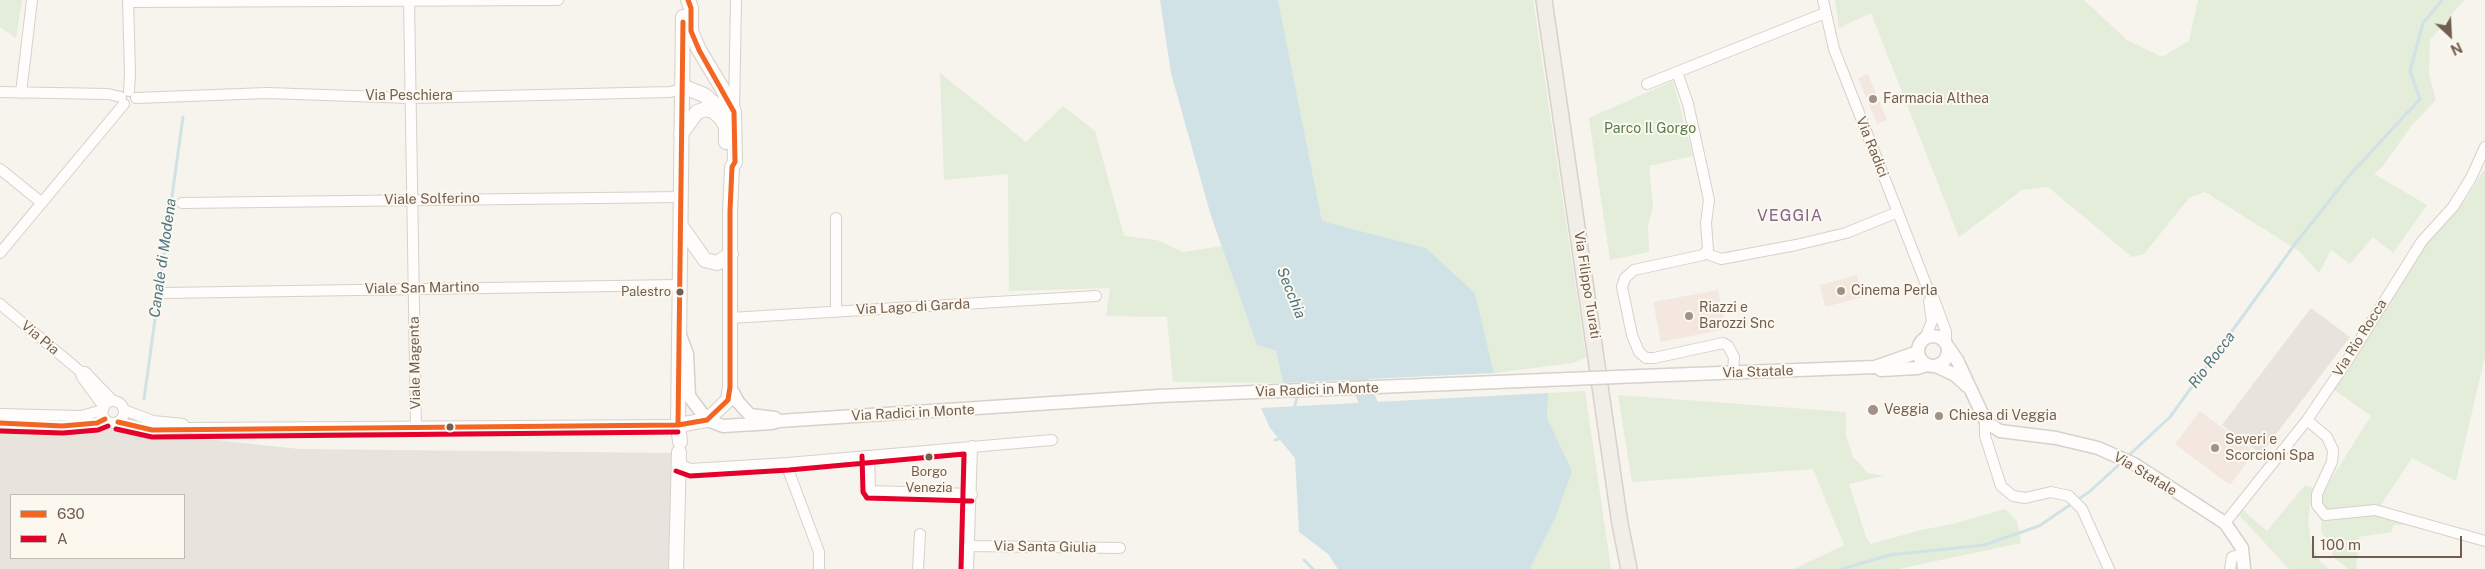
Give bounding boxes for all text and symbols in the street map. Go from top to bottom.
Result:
north arrow [2425,10,2475,60]
text: N [2448,39,2465,58]
street label: Via Peschiera [365,88,453,104]
place label: Farmacia Althea [1883,91,1989,107]
marker: Farmacia Althea [1867,93,1879,105]
street label: Via Radici [1852,114,1892,180]
park label: Parco Il Gorgo [1604,121,1696,137]
street label: Viale Solferino [384,190,480,208]
water label: Canale di Modena [146,197,180,319]
district label: VEGGIA [1756,206,1824,226]
street label: Via Filippo Turati [1570,230,1604,340]
water label: Secchia [1273,265,1309,321]
street label: Viale San Martino [364,279,480,297]
place label: Cinema Perla [1851,283,1938,299]
place label: Palestro [621,284,671,300]
marker: Cinema Perla [1835,285,1847,297]
marker: Palestro [675,287,685,297]
street label: Via Lago di Garda [856,296,970,318]
street label: Via Rio Rocca [2330,296,2390,380]
place label: Riazzi e Barozzi Snc [1699,300,1775,332]
marker: Riazzi e Barozzi Snc [1683,310,1695,322]
street label: Viale Magenta [406,316,424,410]
street label: Via Pia [18,317,62,359]
water label: Rio Rocca [2185,328,2239,392]
street label: Via Statale [1722,362,1794,382]
street label: Via Radici in Monte [1255,379,1379,401]
street label: Via Radici in Monte [851,401,975,425]
place label: Veggia [1884,402,1929,418]
marker: Veggia [1866,403,1880,417]
place label: Chiesa di Veggia [1949,408,2057,424]
marker: Chiesa di Veggia [1933,410,1945,422]
unlabelled marker [445,422,455,432]
place label: Severi e Scorcioni Spa [2225,432,2314,464]
marker: Severi e Scorcioni Spa [2209,442,2221,454]
street label: Via Statale [2110,449,2180,499]
marker: Borgo Venezia [924,452,934,462]
place label: Borgo Venezia [906,464,952,495]
legend [10,494,185,559]
text: 630 [57,505,85,522]
scale bar [2315,526,2465,558]
text: A [57,530,68,547]
text: 100 m [2320,536,2361,553]
street label: Via Santa Giulia [993,538,1097,556]

